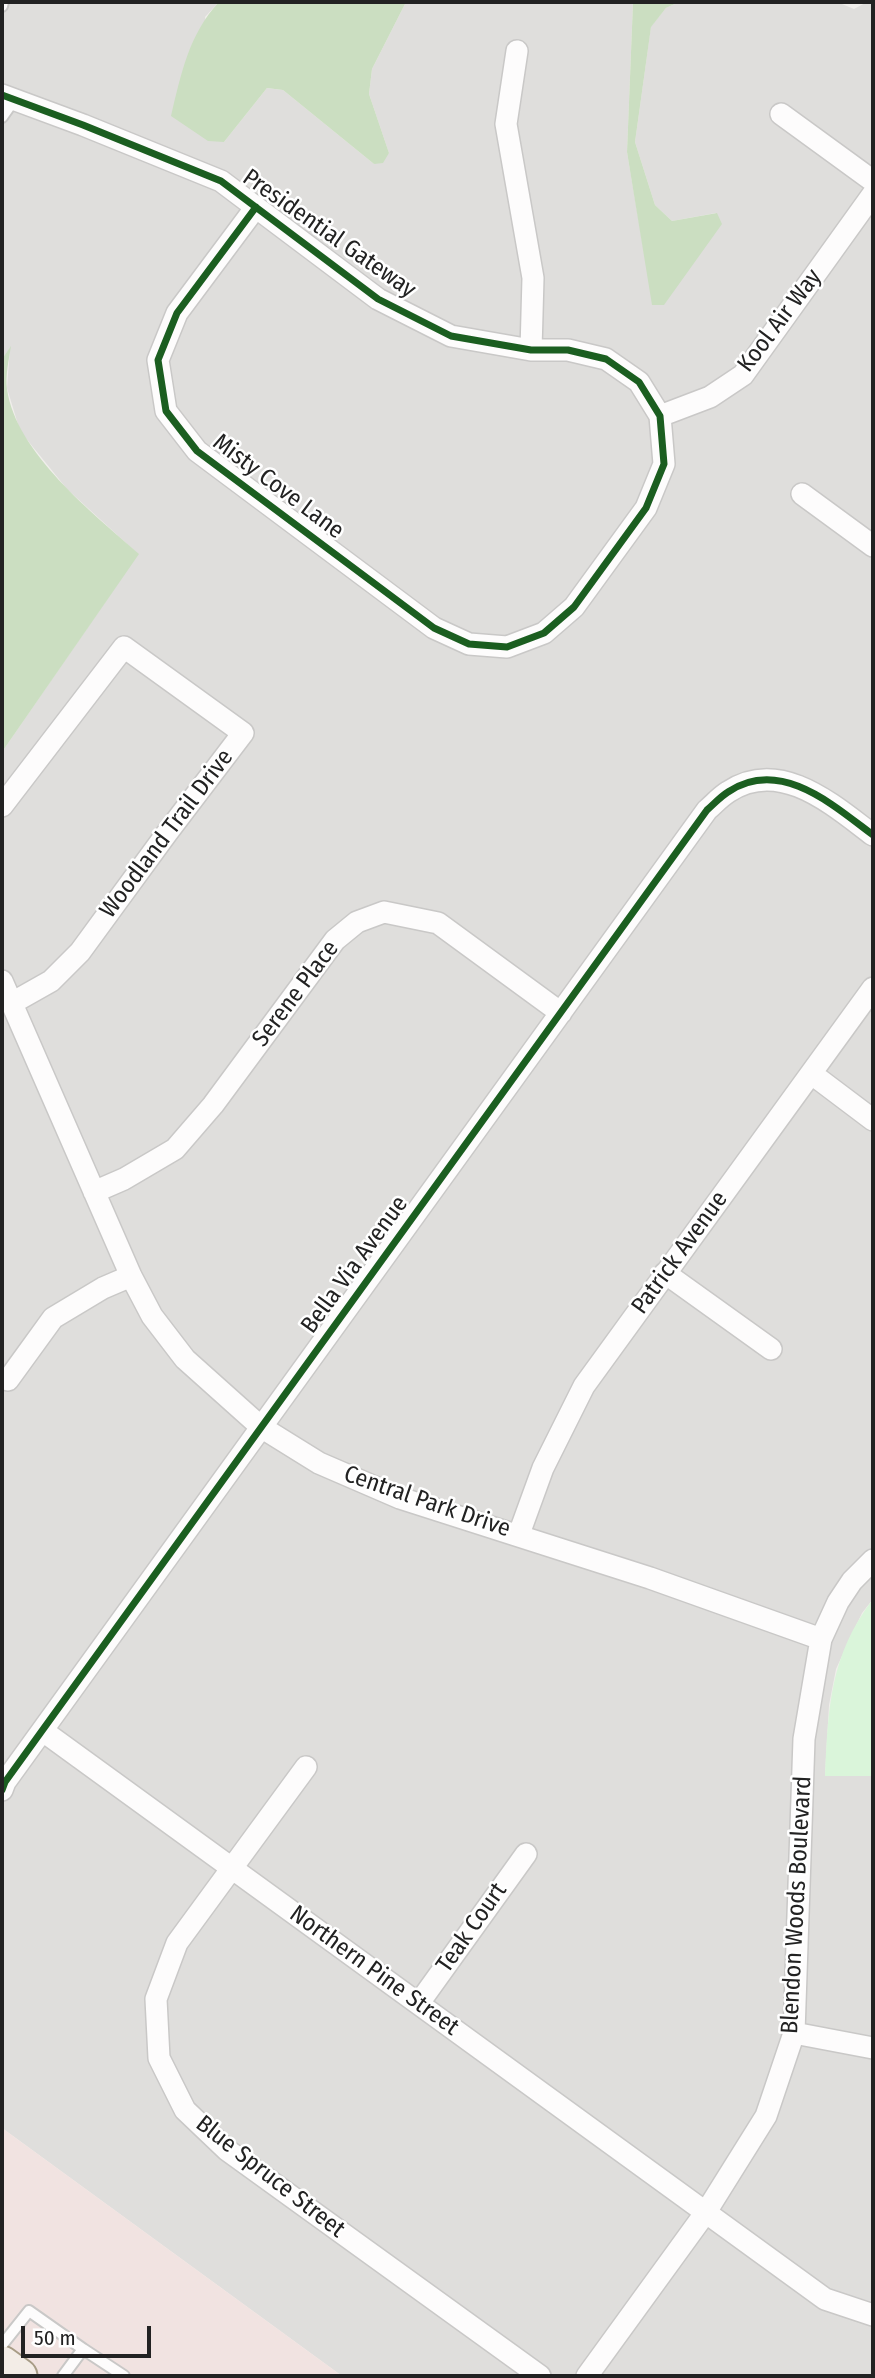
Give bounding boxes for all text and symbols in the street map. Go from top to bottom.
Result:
street label: Presidential Gateway [237,163,421,305]
street label: Kool Air Way [732,264,828,378]
street label: Misty Cove Lane [207,428,349,546]
street label: Woodland Trail Drive [94,744,240,924]
street label: Serene Place [247,935,345,1053]
street label: Patrick Avenue [626,1186,734,1320]
street label: Bella Via Avenue [296,1191,414,1339]
street label: Central Park Drive [340,1460,514,1544]
street label: Blendon Woods Boulevard [776,1775,818,2035]
street label: Teak Court [431,1878,513,1978]
street label: Northern Pine Street [284,1900,464,2042]
street label: Blue Spruce Street [190,2110,350,2244]
scale bar [24,2312,154,2356]
text: 50 m [34,2325,76,2351]

